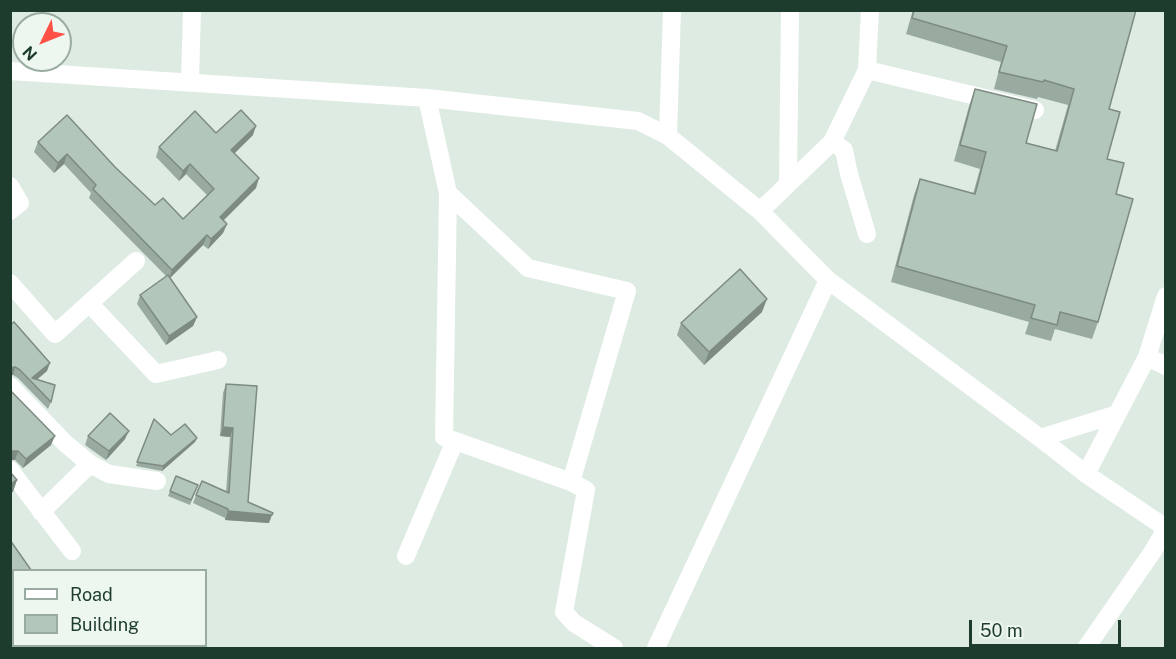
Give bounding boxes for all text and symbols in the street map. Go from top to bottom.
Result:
north arrow [12,12,72,72]
text: N [19,42,41,64]
legend [12,569,207,647]
text: Road [70,584,113,605]
scale bar [972,608,1124,646]
text: Building [70,614,139,635]
text: 50 m [980,620,1023,641]

